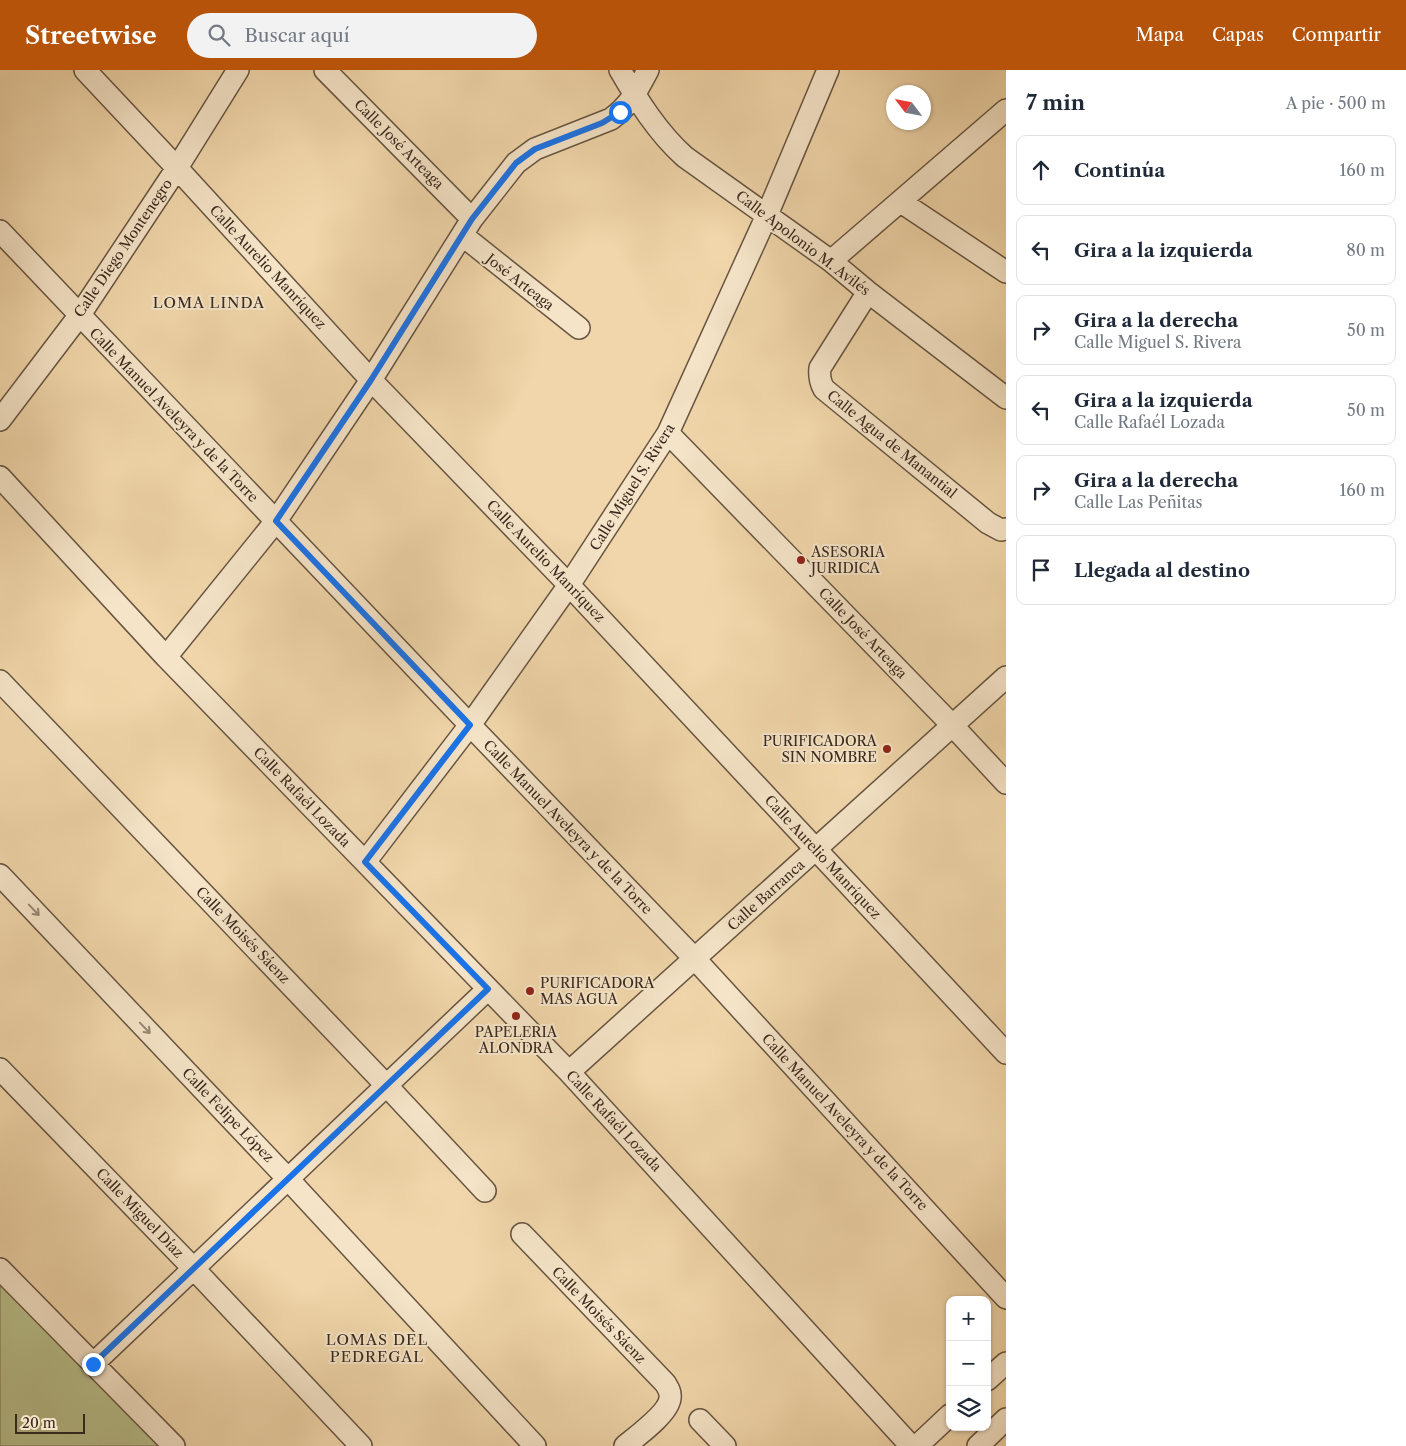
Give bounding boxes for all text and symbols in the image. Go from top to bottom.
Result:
search box [187,13,537,58]
text: Streetwise [25,21,157,50]
icon: search [205,21,233,49]
text: Buscar aquí [245,24,350,47]
text: Mapa [1136,24,1184,46]
text: Capas [1212,24,1264,46]
text: Compartir [1292,24,1381,46]
north arrow [886,85,931,130]
text: 7 min [1026,90,1085,115]
text: A pie · 500 m [1286,93,1386,113]
street label: Calle José Arteaga [350,95,448,193]
route start [609,101,632,124]
icon: ahead [1027,156,1055,184]
text: Continúa [1074,159,1165,182]
text: 160 m [1340,160,1385,180]
street label: Calle Diego Montenegro [70,175,176,321]
street label: Calle Apolonio M. Avilés [732,187,874,299]
street label: Calle Aurelio Manríquez [206,201,330,333]
icon: left [1027,236,1055,264]
text: Gira a la izquierda [1074,239,1253,262]
text: 80 m [1346,240,1385,260]
street label: José Arteaga [481,249,558,315]
district label: LOMA LINDA [153,293,265,312]
text: Gira a la derecha [1074,309,1238,332]
icon: right [1027,316,1055,344]
text: 50 m [1347,320,1385,340]
street label: Calle Manuel Aveleyra y de la Torre [86,324,262,506]
text: Calle Miguel S. Rivera [1074,332,1242,352]
street label: Calle Agua de Manantial [823,386,961,502]
text: Gira a la izquierda [1074,389,1253,412]
icon: left [1027,396,1055,424]
text: 50 m [1347,400,1385,420]
text: Calle Rafaél Lozada [1074,412,1225,432]
street label: Calle Miguel S. Rivera [586,420,679,554]
text: Gira a la derecha [1074,469,1238,492]
icon: right [1027,476,1055,504]
text: 160 m [1340,480,1385,500]
text: Calle Las Peñitas [1074,492,1203,512]
street label: Calle Aurelio Manríquez [483,496,609,626]
place label: ASESORIA JURIDICA [809,543,886,577]
marker: ASESORIA JURIDICA [795,554,807,566]
icon: arrive [1027,556,1055,584]
text: Llegada al destino [1074,559,1250,582]
street label: Calle José Arteaga [815,584,911,683]
place label: PURIFICADORA SIN NOMBRE [763,732,878,766]
street label: Calle Manuel Aveleyra y de la Torre [480,736,656,918]
street label: Calle Rafaél Lozada [250,743,355,851]
marker: PURIFICADORA SIN NOMBRE [881,743,893,755]
street label: Calle Aurelio Manríquez [761,791,885,923]
street label: Calle Barranca [724,855,809,934]
street label: Calle Moisés Sáenz [192,883,294,987]
one-way arrow [28,904,40,917]
place label: PURIFICADORA MAS AGUA [540,974,655,1008]
marker: PURIFICADORA MAS AGUA [524,985,536,997]
marker: PAPELERIA ALONDRA [510,1010,522,1022]
one-way arrow [139,1022,151,1035]
place label: PAPELERIA ALONDRA [475,1023,558,1057]
street label: Calle Manuel Aveleyra y de la Torre [758,1030,932,1214]
street label: Calle Felipe López [178,1064,278,1166]
street label: Calle Rafaél Lozada [562,1067,666,1176]
street label: Calle Miguel Díaz [92,1164,188,1262]
street label: Calle Moisés Sáenz [548,1263,650,1367]
map controls [946,1296,991,1431]
button: + [946,1296,991,1341]
district label: LOMAS DEL PEDREGAL [326,1330,428,1366]
button: − [946,1341,991,1386]
route end [82,1353,105,1376]
button: layers [946,1386,991,1431]
scale bar [15,1411,85,1434]
text: 20 m [22,1414,56,1432]

